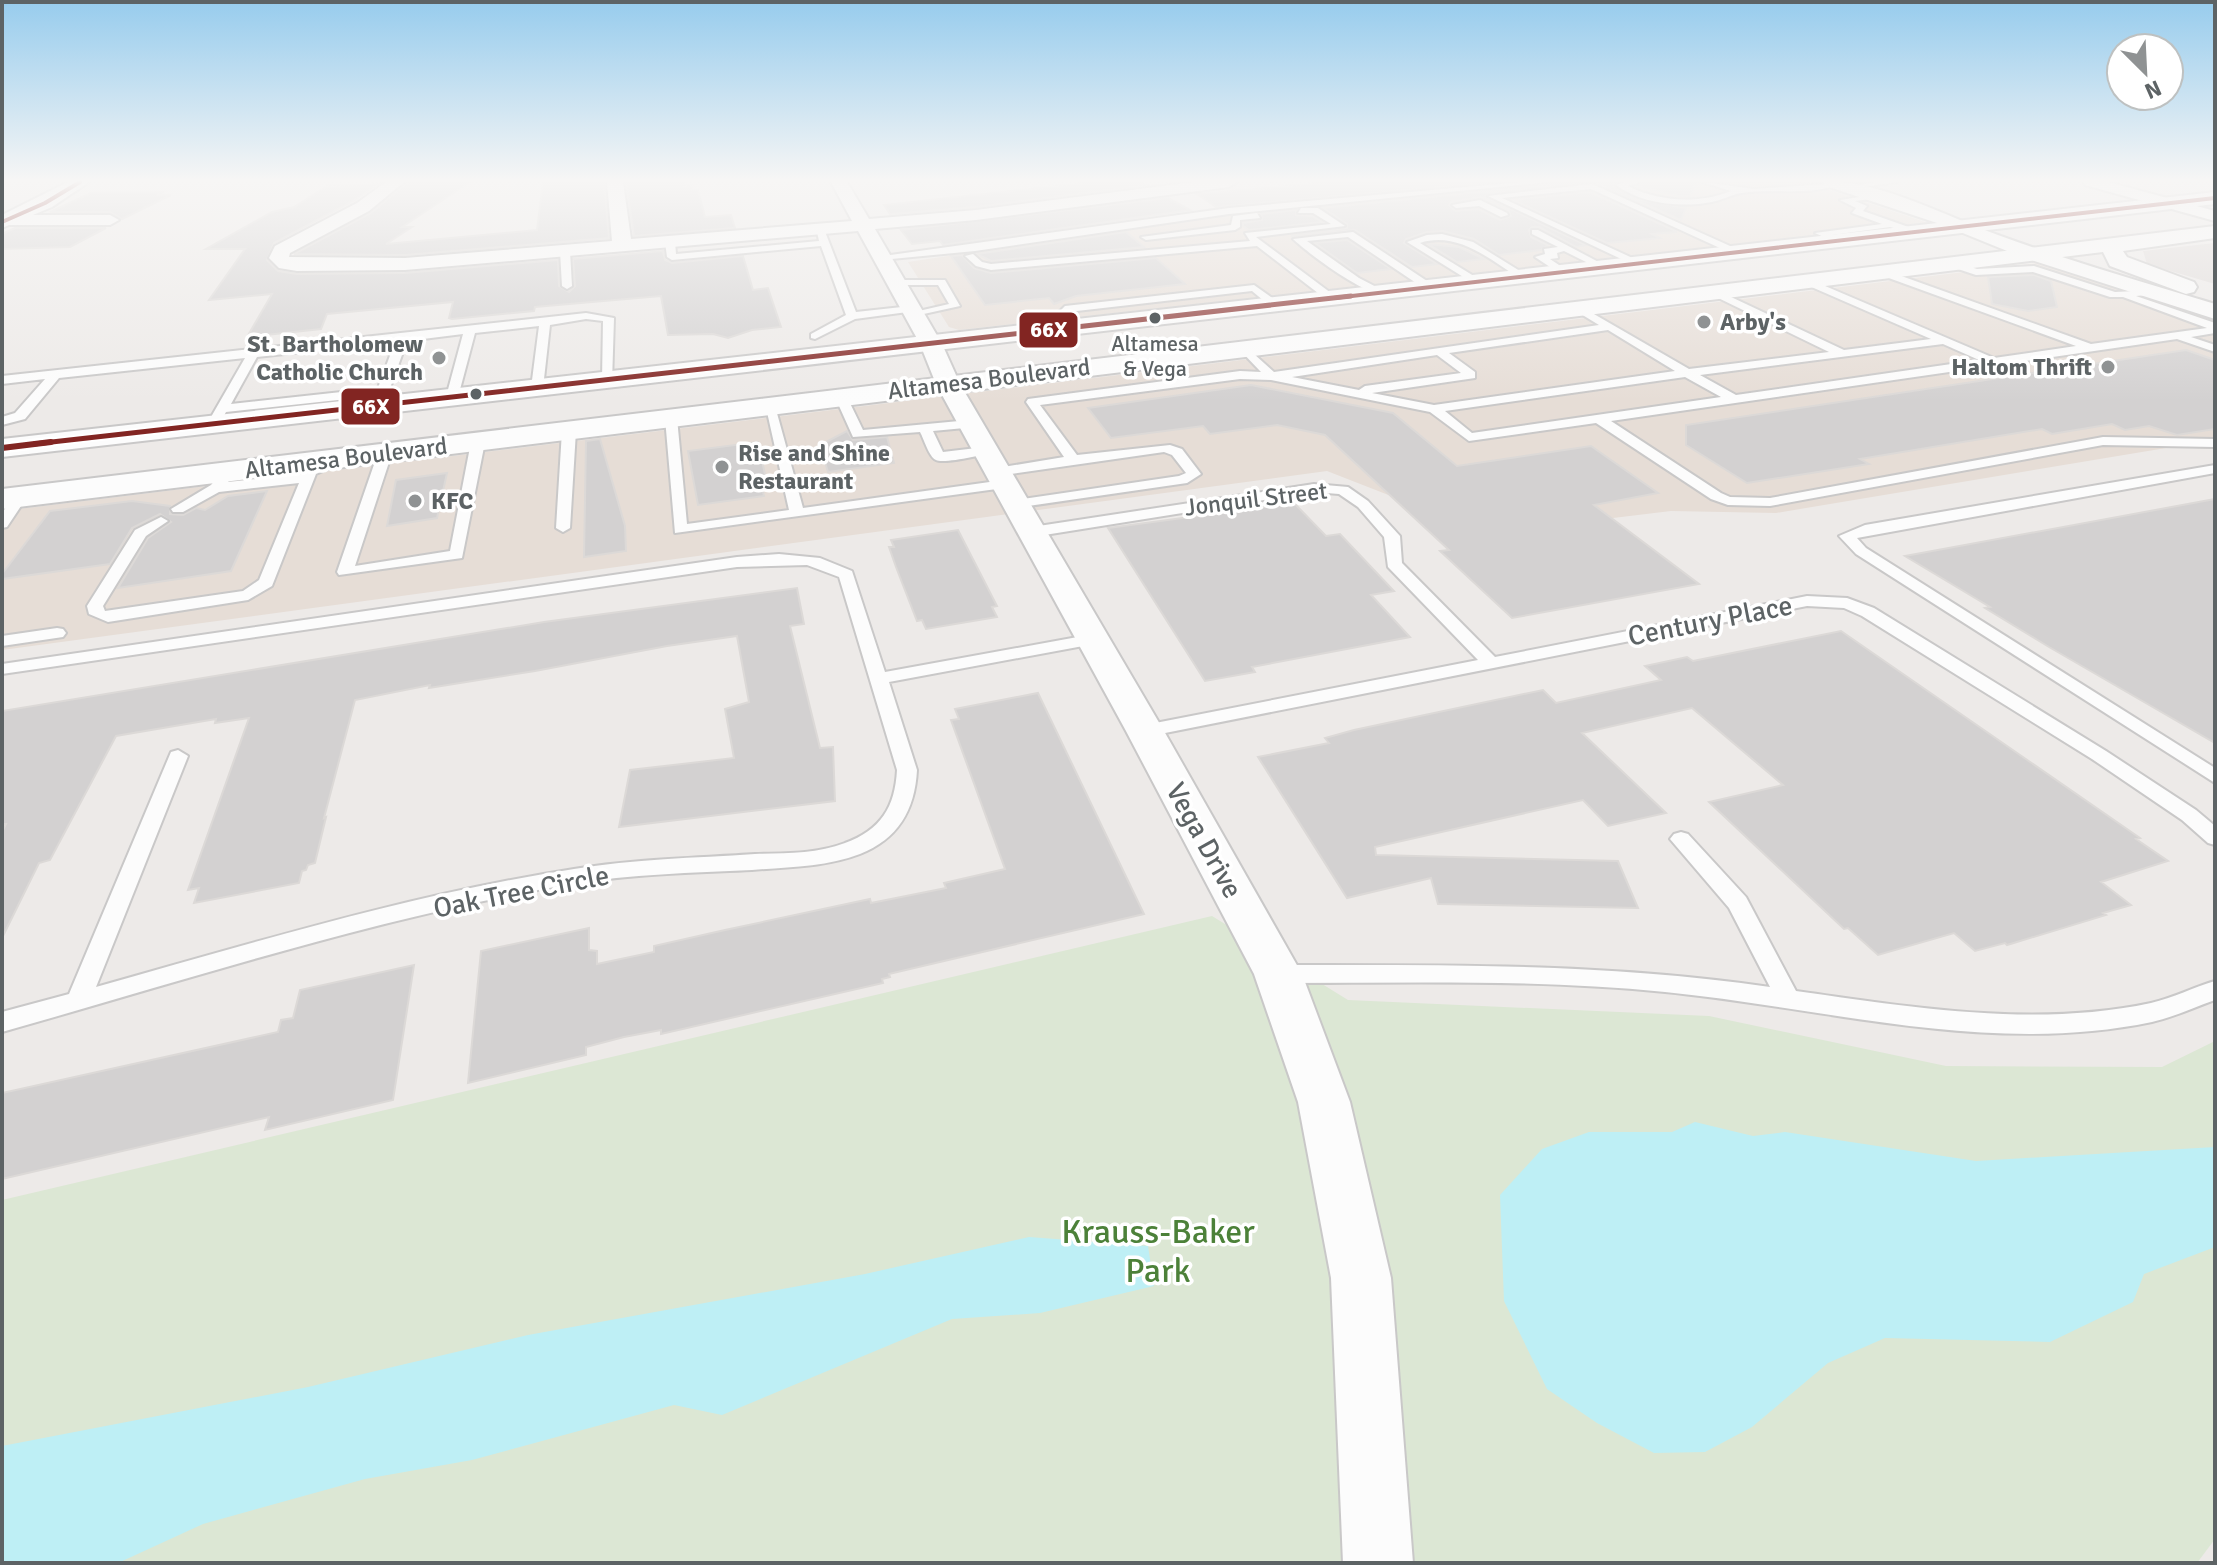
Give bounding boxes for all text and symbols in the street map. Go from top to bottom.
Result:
north arrow [2105,32,2185,112]
text: N [2140,74,2165,105]
place label: Arby's [1720,307,1786,337]
marker: Altamesa & Vega [1147,310,1163,326]
line badge: 66X [1018,311,1079,349]
marker: Arby's [1695,313,1713,331]
text: 66X [1030,316,1068,343]
place label: St. Bartholomew Catholic Church [247,329,424,387]
place label: Altamesa & Vega [1111,330,1199,382]
marker: St. Bartholomew Catholic Church [430,349,448,367]
street label: Altamesa Boulevard [886,352,1092,406]
place label: Haltom Thrift [1951,352,2093,382]
marker: Haltom Thrift [2099,358,2117,376]
unlabelled marker [468,386,484,402]
line badge: 66X [340,387,401,426]
text: 66X [352,393,390,420]
street label: Altamesa Boulevard [243,431,449,485]
place label: Rise and Shine Restaurant [738,438,890,496]
marker: Rise and Shine Restaurant [713,458,731,476]
street label: Jonquil Street [1183,475,1329,523]
place label: KFC [431,486,474,516]
marker: KFC [406,492,424,510]
street label: Century Place [1625,588,1795,654]
street label: Vega Drive [1159,777,1250,904]
street label: Oak Tree Circle [430,858,612,926]
park label: Krauss-Baker Park [1061,1211,1255,1292]

